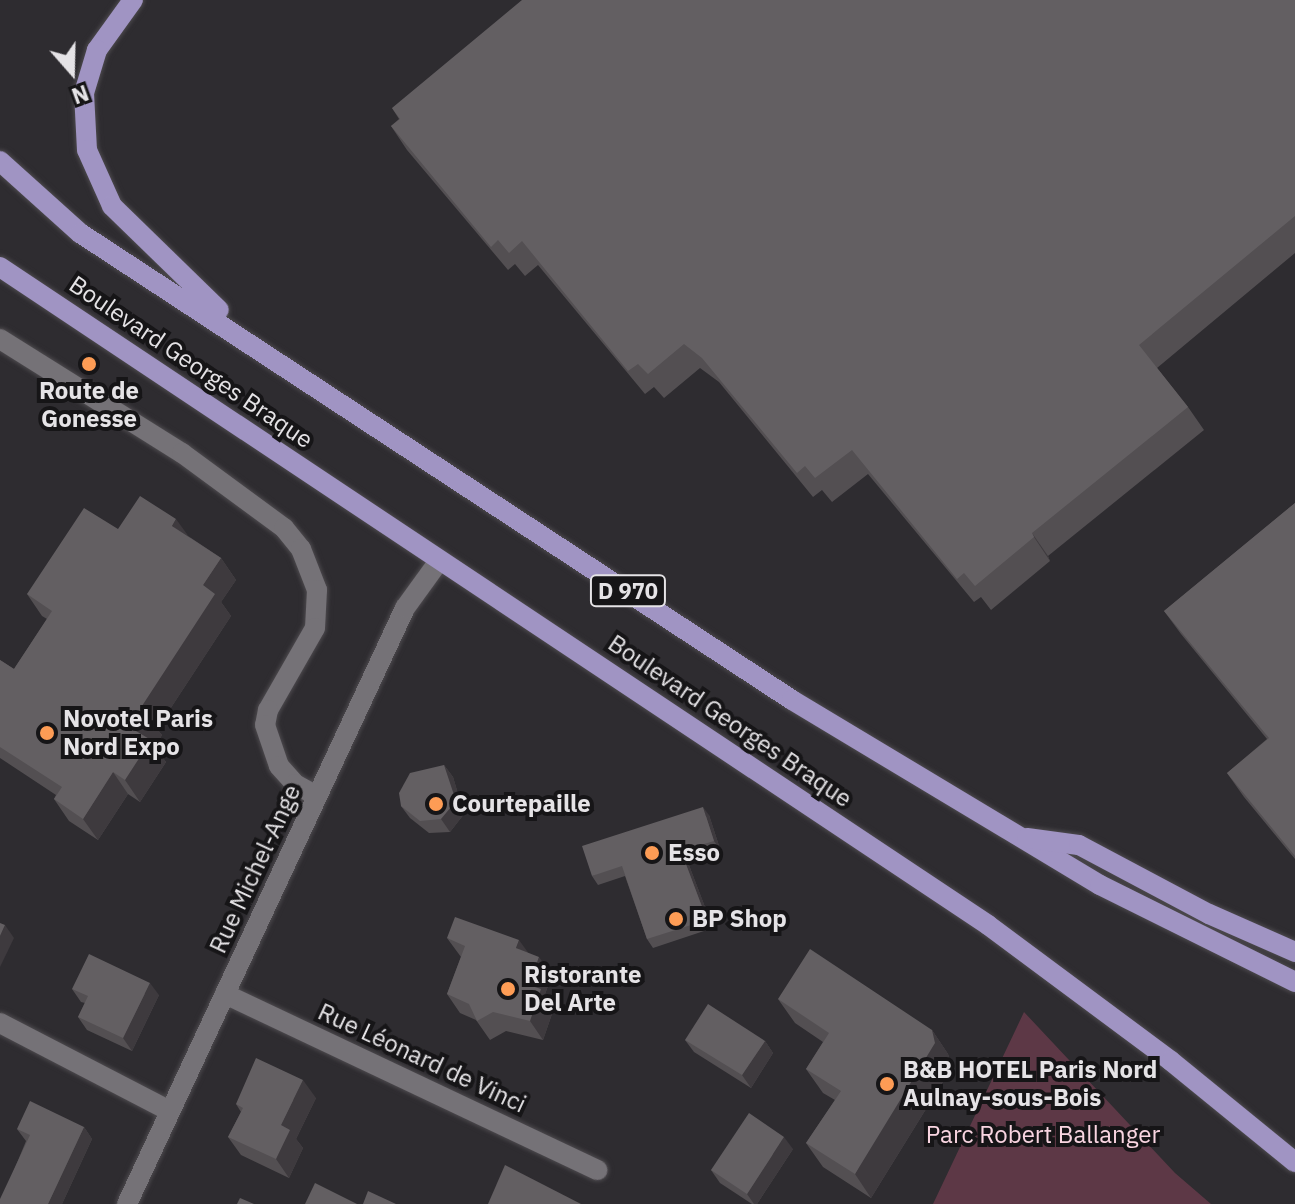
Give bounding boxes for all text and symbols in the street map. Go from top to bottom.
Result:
north arrow [32,32,112,112]
text: N [68,79,93,111]
street label: Boulevard Georges Braque [64,270,318,454]
marker: Route de Gonesse [80,355,98,373]
place label: Route de Gonesse [39,377,139,433]
road number: D 970 [588,573,668,609]
street label: Boulevard Georges Braque [603,629,857,813]
place label: Novotel Paris Nord Expo [63,705,213,761]
marker: Novotel Paris Nord Expo [38,724,56,742]
street label: Rue Michel-Ange [203,780,307,958]
place label: Courtepaille [452,790,591,818]
marker: Courtepaille [427,795,445,813]
place label: Esso [668,839,720,867]
marker: Esso [643,844,661,862]
place label: BP Shop [692,905,787,933]
marker: BP Shop [667,910,685,928]
place label: Ristorante Del Arte [524,961,641,1017]
marker: Ristorante Del Arte [499,980,517,998]
street label: Rue Léonard de Vinci [313,997,531,1119]
place label: B&B HOTEL Paris Nord Aulnay-sous-Bois [903,1056,1157,1112]
marker: B&B HOTEL Paris Nord Aulnay-sous-Bois [878,1075,896,1093]
park label: Parc Robert Ballanger [926,1121,1160,1149]

